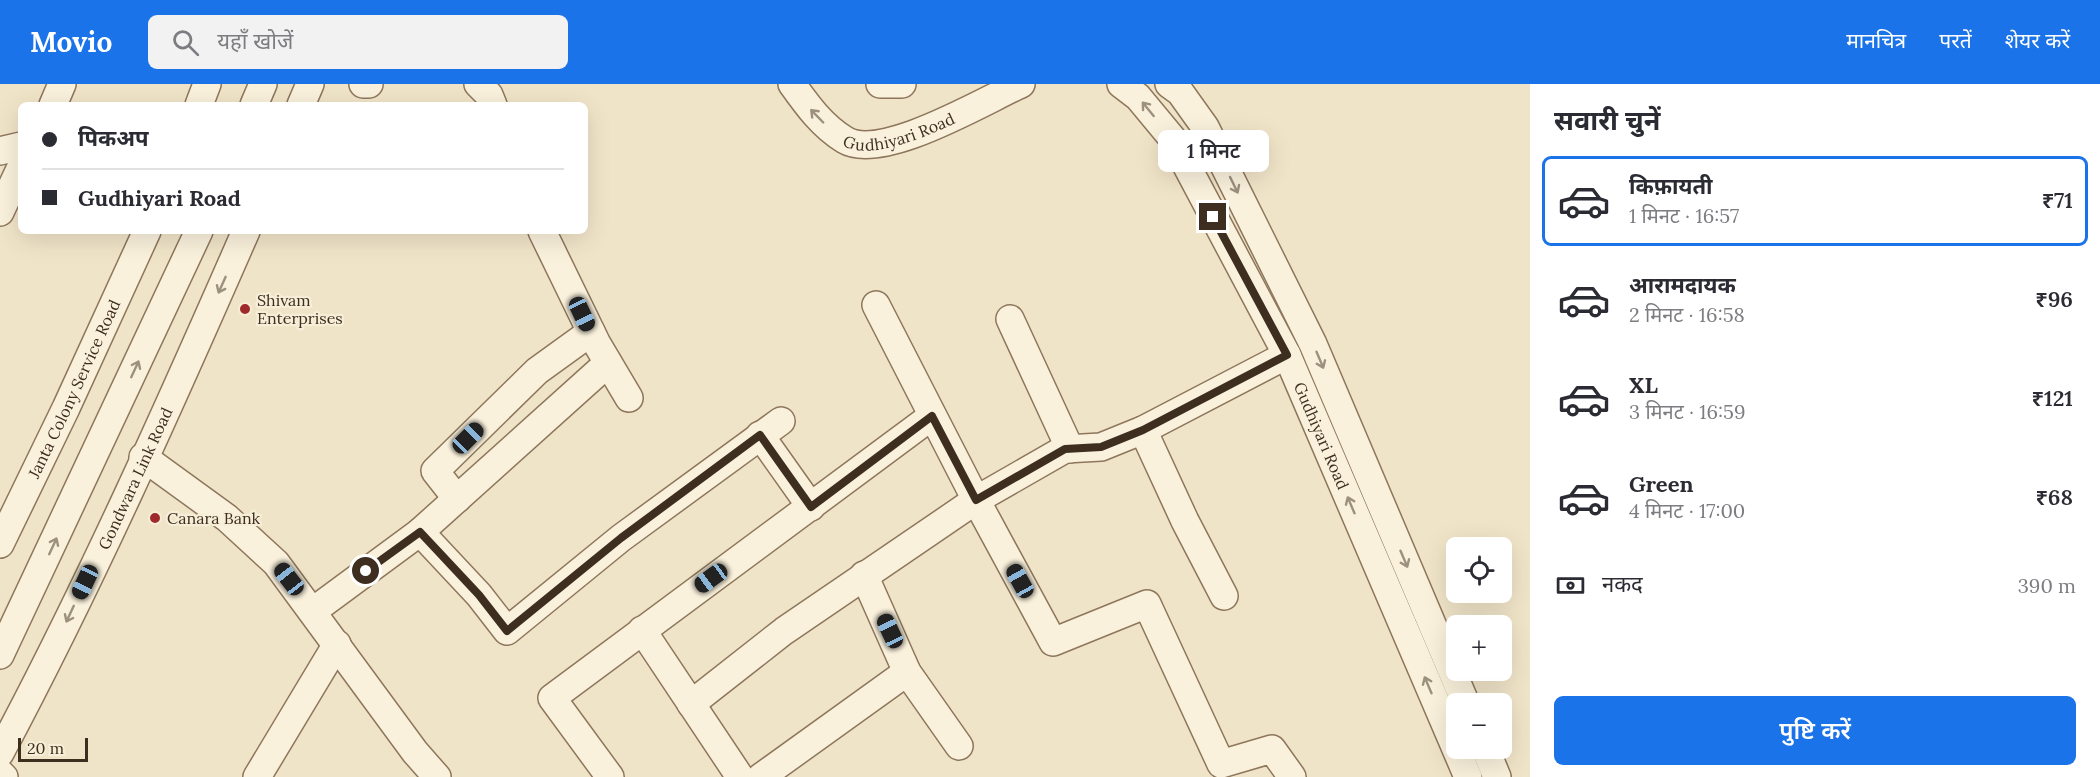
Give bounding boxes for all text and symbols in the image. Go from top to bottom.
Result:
search box [148,15,568,69]
text: Movio [30,24,112,60]
icon: search [169,26,202,59]
text: यहाँ खोजें [217,27,293,55]
text: मानचित्र [1846,27,1906,54]
text: परतें [1939,27,1972,54]
text: शेयर करें [2005,27,2070,54]
one-way arrow [1141,101,1154,117]
text: सवारी चुनें [1554,103,1660,137]
street label: Gudhiyari Road [840,108,958,155]
one-way arrow [810,109,824,124]
text: पिकअप [78,124,149,152]
callout: 1 मिनट [1158,130,1268,172]
text: 1 मिनट [1187,138,1240,163]
text: किफ़ायती [1629,172,1713,200]
icon: car [1557,174,1611,228]
one-way arrow [1229,176,1240,194]
text: Gudhiyari Road [78,184,241,212]
text: ₹71 [2042,186,2073,214]
route end [1199,203,1226,230]
text: 1 मिनट · 16:57 [1629,203,1739,228]
text: आरामदायक [1629,271,1736,299]
icon: car [1557,273,1611,327]
one-way arrow [216,275,227,293]
text: ₹96 [2035,285,2073,313]
place label: Shivam Enterprises [257,290,343,328]
car [566,294,598,334]
street label: Janta Colony Service Road [23,296,124,482]
marker: Shivam Enterprises [238,302,252,316]
text: 2 मिनट · 16:58 [1629,302,1745,327]
one-way arrow [1315,351,1326,369]
one-way arrow [130,360,141,378]
text: XL [1629,371,1658,399]
icon: car [1557,372,1611,426]
street label: Gudhiyari Road [1290,379,1354,493]
text: ₹121 [2032,384,2073,412]
text: 3 मिनट · 16:59 [1629,399,1746,424]
street label: Gondwara Link Road [93,404,177,553]
car [449,419,487,457]
text: Green [1629,470,1694,498]
icon: car [1557,471,1611,525]
text: ₹68 [2035,483,2073,511]
one-way arrow [1345,497,1356,515]
text: 4 मिनट · 17:00 [1629,498,1745,523]
place label: Canara Bank [167,508,261,528]
marker: Canara Bank [148,511,162,525]
one-way arrow [47,537,59,555]
map controls [1446,537,1512,759]
button: locate [1446,537,1512,603]
one-way arrow [1399,550,1410,568]
route start [352,557,379,584]
car [271,559,307,599]
car [691,560,731,596]
car [1003,561,1037,601]
car [69,562,101,602]
icon: cash [1554,569,1587,602]
text: नकद [1602,570,1643,598]
text: 390 m [2018,573,2076,598]
one-way arrow [63,604,75,622]
car [874,611,906,651]
button: + [1446,615,1512,681]
one-way arrow [1422,676,1433,694]
button: − [1446,693,1512,759]
button: पुष्टि करें [1554,696,2076,765]
scale bar [18,735,88,762]
text: 20 m [27,738,64,758]

